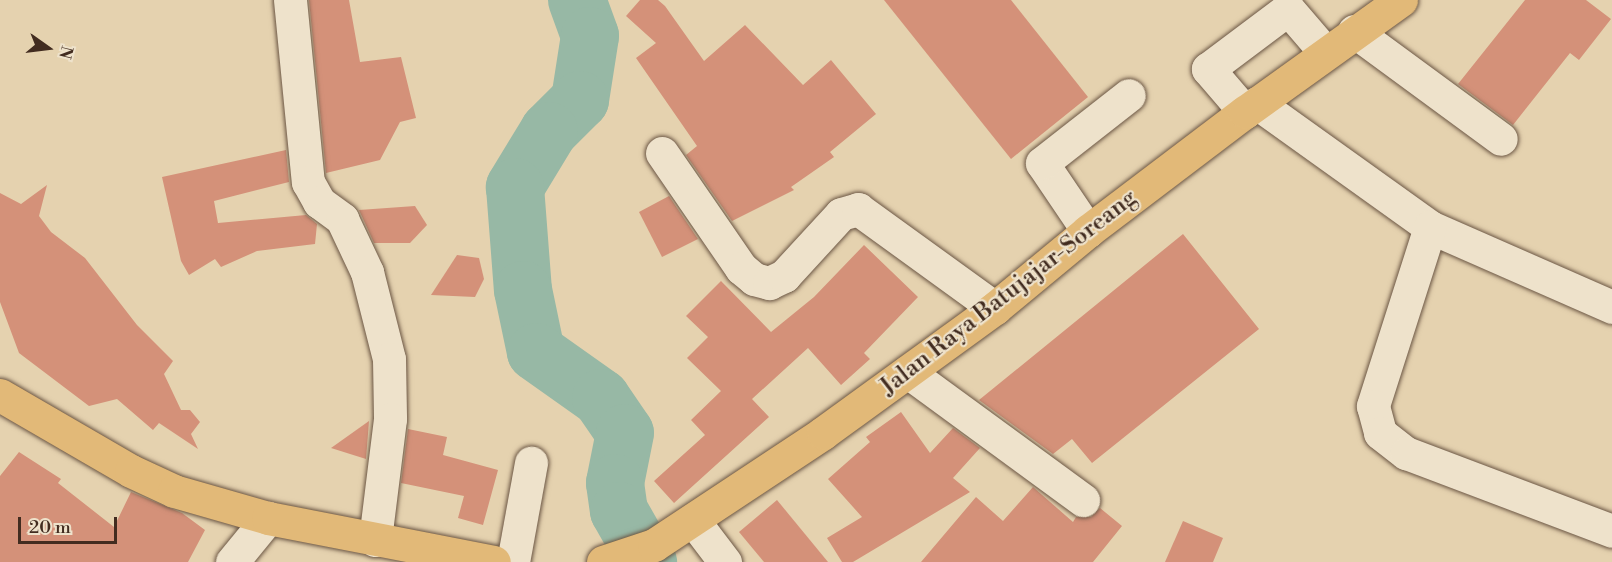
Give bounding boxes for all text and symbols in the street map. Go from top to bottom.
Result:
north arrow [18,18,78,78]
text: N [54,44,77,61]
street label: Jalan Raya Batujajar-Soreang [875,184,1143,402]
scale bar [21,505,120,543]
text: 20 m [29,516,71,539]

